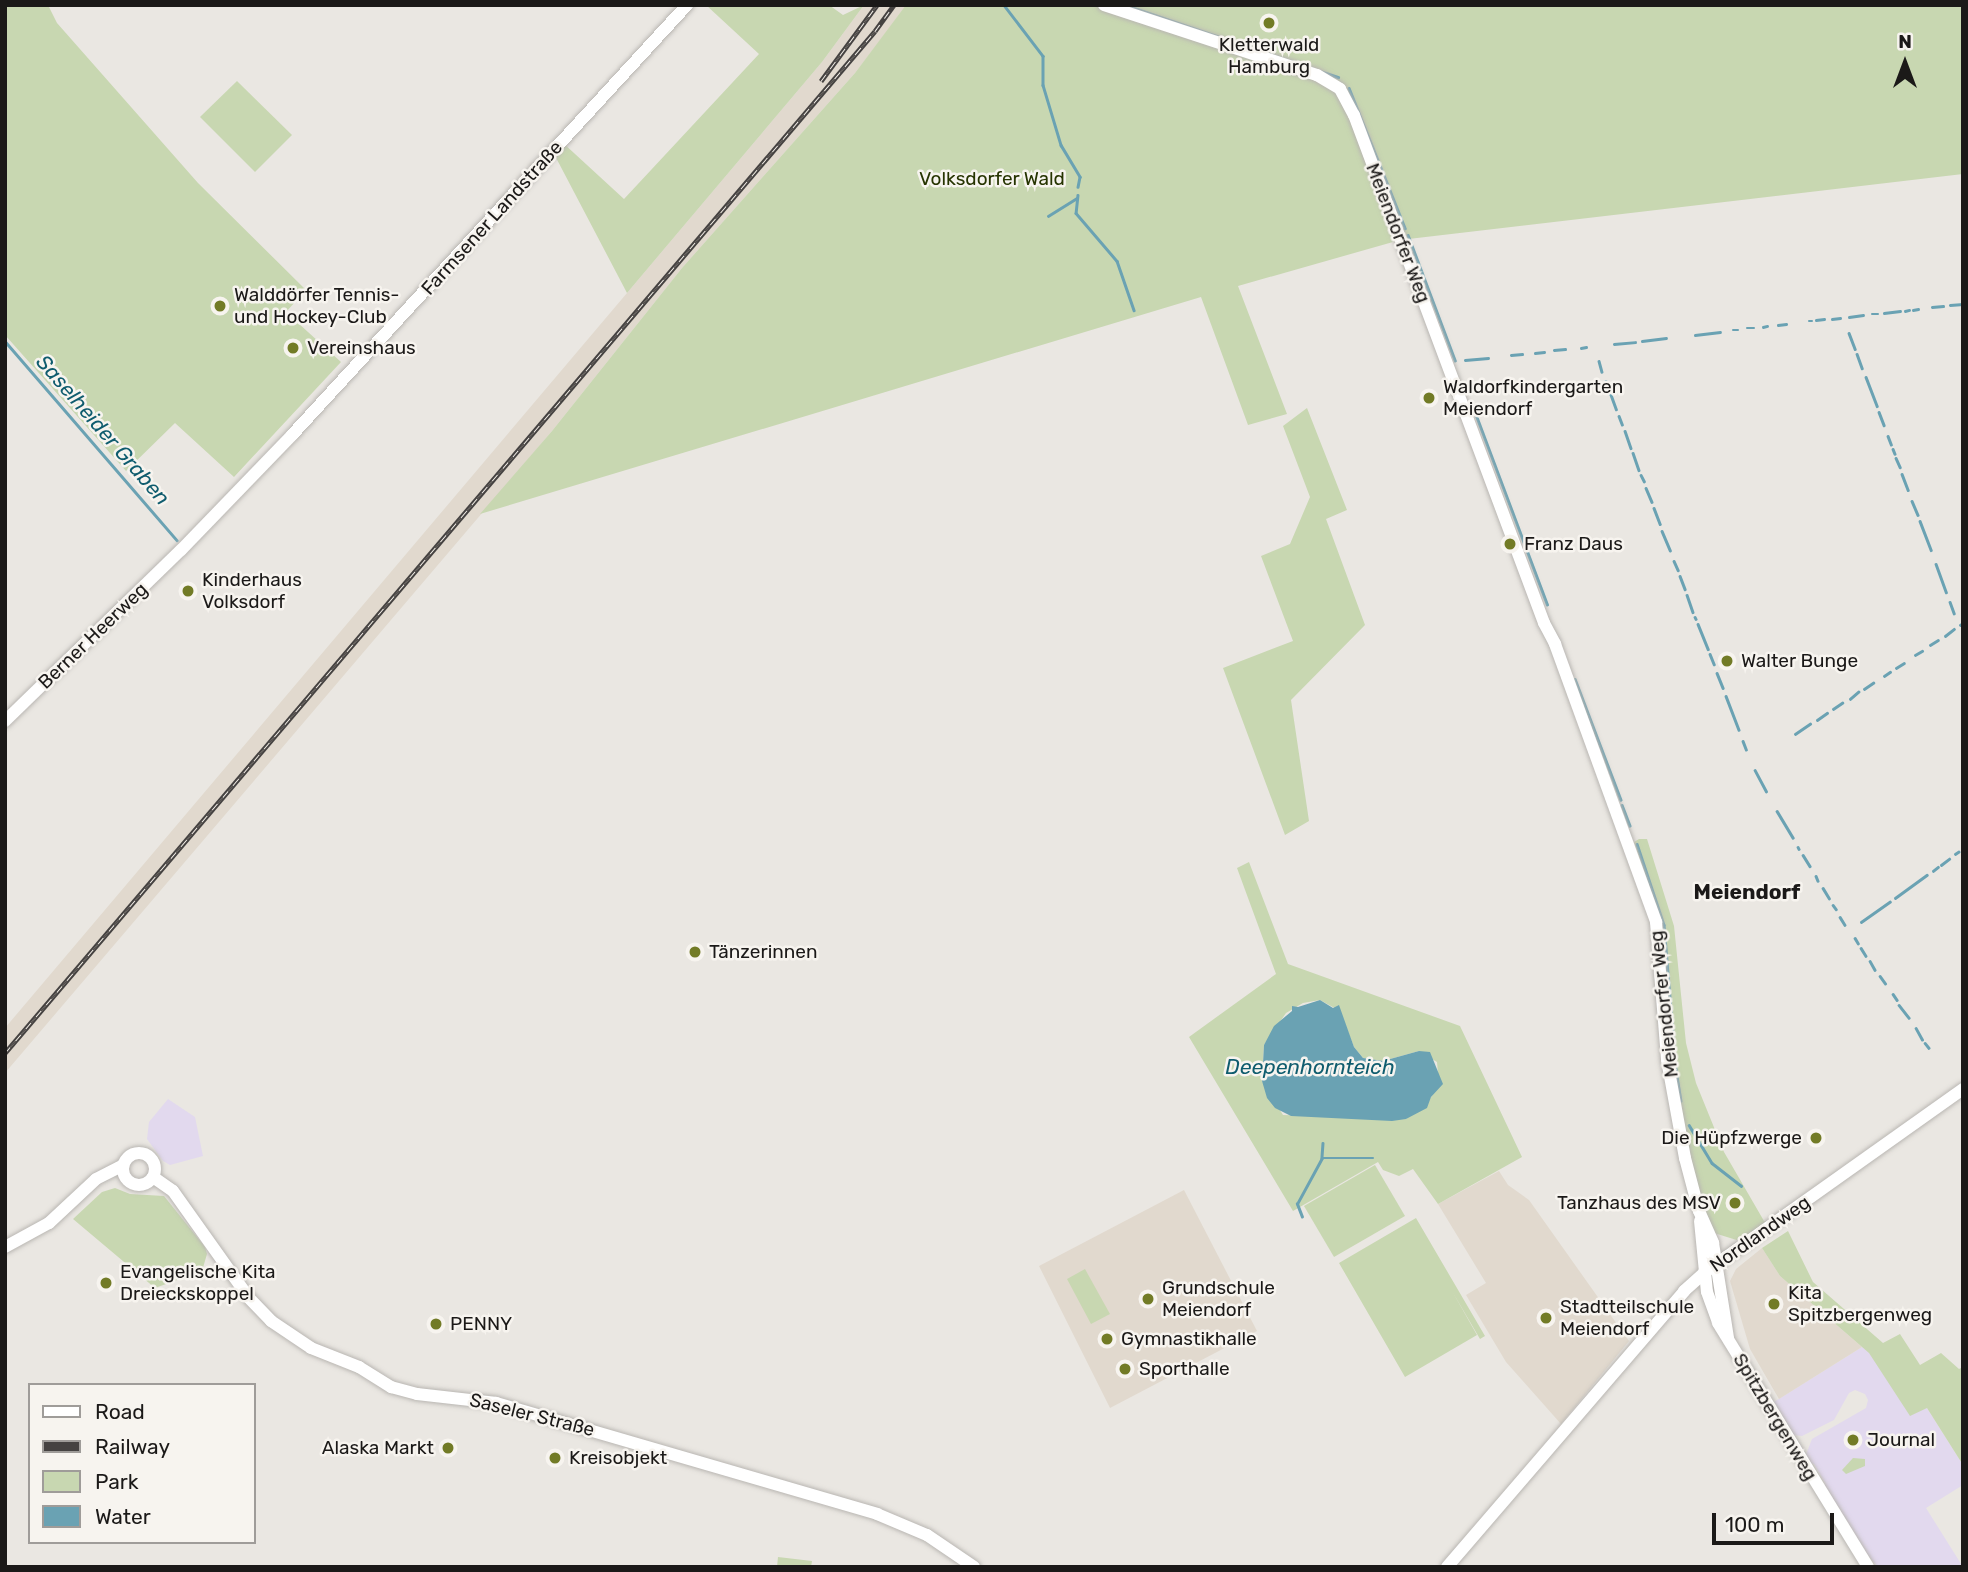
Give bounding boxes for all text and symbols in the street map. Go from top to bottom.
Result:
marker: Kletterwald Hamburg [1261,15,1277,31]
north arrow [1870,28,1940,98]
text: N [1898,30,1912,53]
place label: Kletterwald Hamburg [1219,34,1319,78]
street label: Farmsener Landstraße [417,136,567,300]
street label: Meiendorfer Weg [1361,160,1435,306]
park label: Volksdorfer Wald [919,168,1065,190]
place label: Walddörfer Tennis- und Hockey-Club [234,284,400,328]
marker: Walddörfer Tennis- und Hockey-Club [212,298,228,314]
place label: Vereinshaus [307,337,416,359]
marker: Vereinshaus [285,340,301,356]
water label: Saselheider Graben [31,349,175,511]
place label: Waldorfkindergarten Meiendorf [1443,376,1623,420]
marker: Waldorfkindergarten Meiendorf [1421,390,1437,406]
place label: Franz Daus [1524,533,1623,555]
marker: Franz Daus [1502,536,1518,552]
place label: Kinderhaus Volksdorf [202,569,302,613]
street label: Berner Heerweg [33,578,153,694]
marker: Kinderhaus Volksdorf [180,583,196,599]
place label: Walter Bunge [1741,650,1858,672]
marker: Walter Bunge [1719,653,1735,669]
district label: Meiendorf [1694,879,1800,905]
street label: Meiendorfer Weg [1645,929,1683,1079]
place label: Tänzerinnen [709,941,817,963]
marker: Tänzerinnen [687,944,703,960]
water label: Deepenhornteich [1225,1054,1395,1080]
place label: Die Hüpfzwerge [1661,1127,1802,1149]
marker: Die Hüpfzwerge [1808,1130,1824,1146]
street label: Nordlandweg [1705,1191,1815,1277]
place label: Tanzhaus des MSV [1557,1192,1721,1214]
marker: Tanzhaus des MSV [1727,1195,1743,1211]
place label: Evangelische Kita Dreieckskoppel [120,1261,276,1305]
marker: Evangelische Kita Dreieckskoppel [98,1275,114,1291]
place label: Grundschule Meiendorf [1162,1277,1275,1321]
place label: Kita Spitzbergenweg [1788,1282,1932,1326]
marker: Grundschule Meiendorf [1140,1291,1156,1307]
place label: Stadtteilschule Meiendorf [1560,1296,1694,1340]
marker: Kita Spitzbergenweg [1766,1296,1782,1312]
marker: Stadtteilschule Meiendorf [1538,1310,1554,1326]
place label: PENNY [450,1313,512,1335]
marker: PENNY [428,1316,444,1332]
place label: Gymnastikhalle [1121,1328,1257,1350]
marker: Gymnastikhalle [1099,1331,1115,1347]
street label: Spitzbergenweg [1728,1349,1822,1485]
place label: Sporthalle [1139,1358,1230,1380]
marker: Sporthalle [1117,1361,1133,1377]
legend [28,1383,256,1544]
street label: Saseler Straße [467,1388,597,1442]
text: Road [95,1399,145,1424]
place label: Journal [1867,1429,1935,1451]
marker: Journal [1845,1432,1861,1448]
text: Railway [95,1434,170,1459]
place label: Alaska Markt [322,1437,434,1459]
marker: Alaska Markt [440,1440,456,1456]
place label: Kreisobjekt [569,1447,667,1469]
marker: Kreisobjekt [547,1450,563,1466]
text: Park [95,1469,139,1494]
scale bar [1716,1498,1839,1542]
text: Water [95,1504,151,1529]
text: 100 m [1725,1512,1784,1537]

